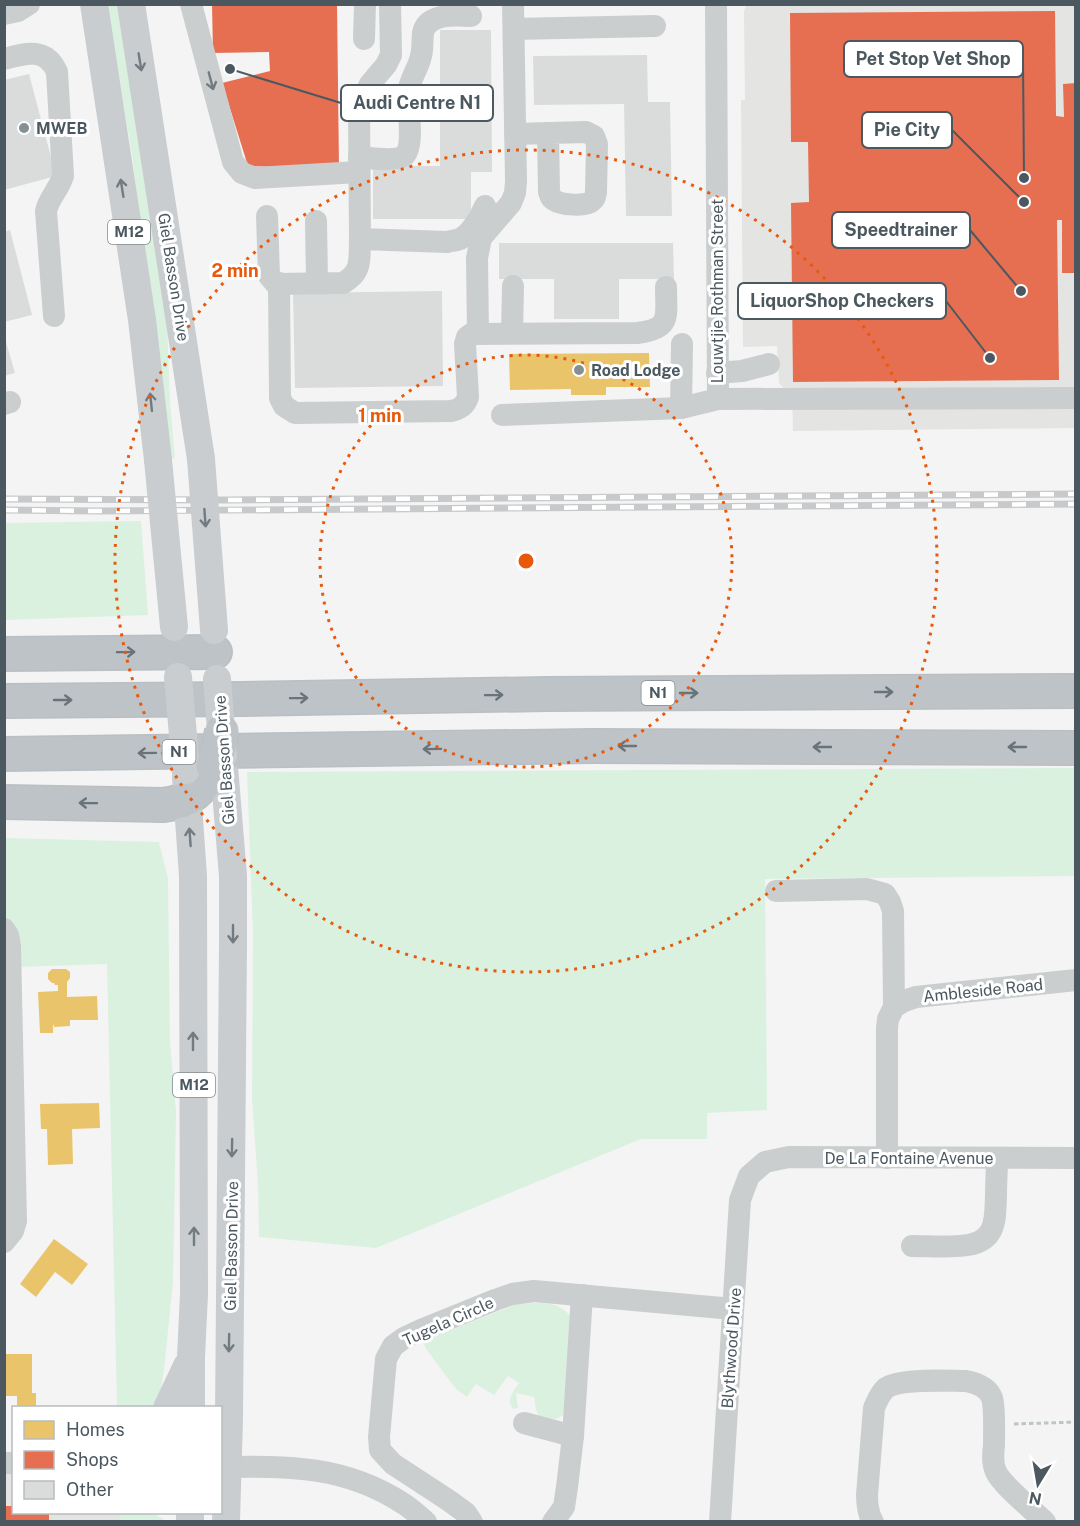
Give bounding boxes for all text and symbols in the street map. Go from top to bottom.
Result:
callout: Pet Stop Vet Shop [844,41,1023,77]
text: Pet Stop Vet Shop [855,48,1011,69]
one-way arrow [135,52,146,72]
one-way arrow [206,71,217,90]
callout: Audi Centre N1 [341,85,493,121]
text: Audi Centre N1 [353,92,481,113]
callout: Pie City [862,112,952,148]
place label: MWEB [36,119,87,138]
text: Pie City [874,119,940,140]
marker: MWEB [17,121,31,135]
one-way arrow [117,179,128,199]
street label: Louwtjie Rothman Street [708,199,727,383]
street label: Giel Basson Drive [154,212,193,343]
callout: Speedtrainer [832,212,970,248]
text: Speedtrainer [844,219,958,240]
road number: M12 [108,220,150,244]
text: 2 min [211,260,259,281]
callout: LiquorShop Checkers [738,283,946,319]
text: LiquorShop Checkers [750,290,934,311]
place label: Road Lodge [591,361,680,380]
marker: Road Lodge [572,363,586,377]
one-way arrow [146,393,157,413]
text: 1 min [358,405,402,426]
one-way arrow [200,507,211,527]
centre of rings [516,551,536,571]
one-way arrow [115,647,135,658]
road number: N1 [642,681,674,705]
one-way arrow [873,686,893,698]
one-way arrow [678,687,698,699]
one-way arrow [483,689,503,701]
one-way arrow [288,692,308,704]
one-way arrow [52,695,72,706]
street label: Giel Basson Drive [211,695,238,825]
road number: N1 [162,740,195,764]
one-way arrow [618,740,638,752]
one-way arrow [813,741,833,753]
one-way arrow [1008,742,1028,753]
one-way arrow [423,743,443,754]
one-way arrow [138,747,158,758]
one-way arrow [79,798,99,809]
one-way arrow [185,828,196,848]
one-way arrow [227,924,239,944]
street label: Ambleside Road [922,975,1044,1006]
one-way arrow [187,1031,199,1051]
road number: M12 [173,1073,215,1097]
one-way arrow [226,1138,237,1158]
street label: De La Fontaine Avenue [825,1149,993,1168]
street label: Giel Basson Drive [221,1181,242,1311]
one-way arrow [188,1226,200,1246]
street label: Blythwood Drive [718,1287,745,1409]
street label: Tugela Circle [400,1293,497,1350]
one-way arrow [224,1333,235,1353]
legend [12,1406,222,1514]
text: Homes [66,1419,125,1440]
text: Shops [66,1449,118,1470]
north arrow [1008,1454,1068,1514]
text: Other [66,1479,114,1500]
text: N [1027,1488,1043,1509]

